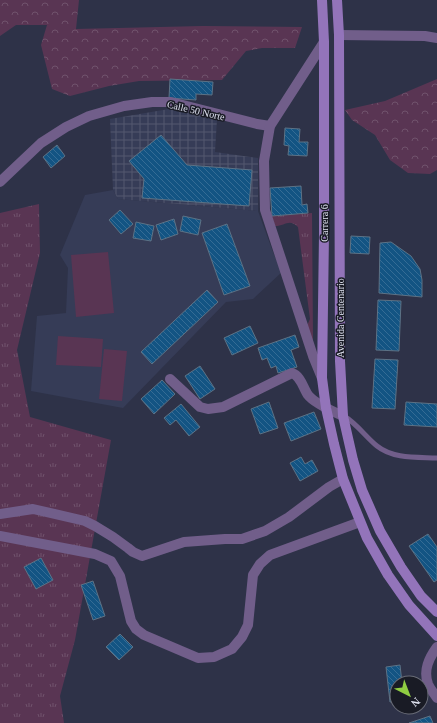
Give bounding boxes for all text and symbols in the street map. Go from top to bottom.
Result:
street label: Calle 50 Norte [166,99,226,123]
street label: Carrera 6 [319,204,330,242]
street label: Avenida Centenario [335,278,346,358]
north arrow [389,675,429,715]
text: N [409,695,423,710]

